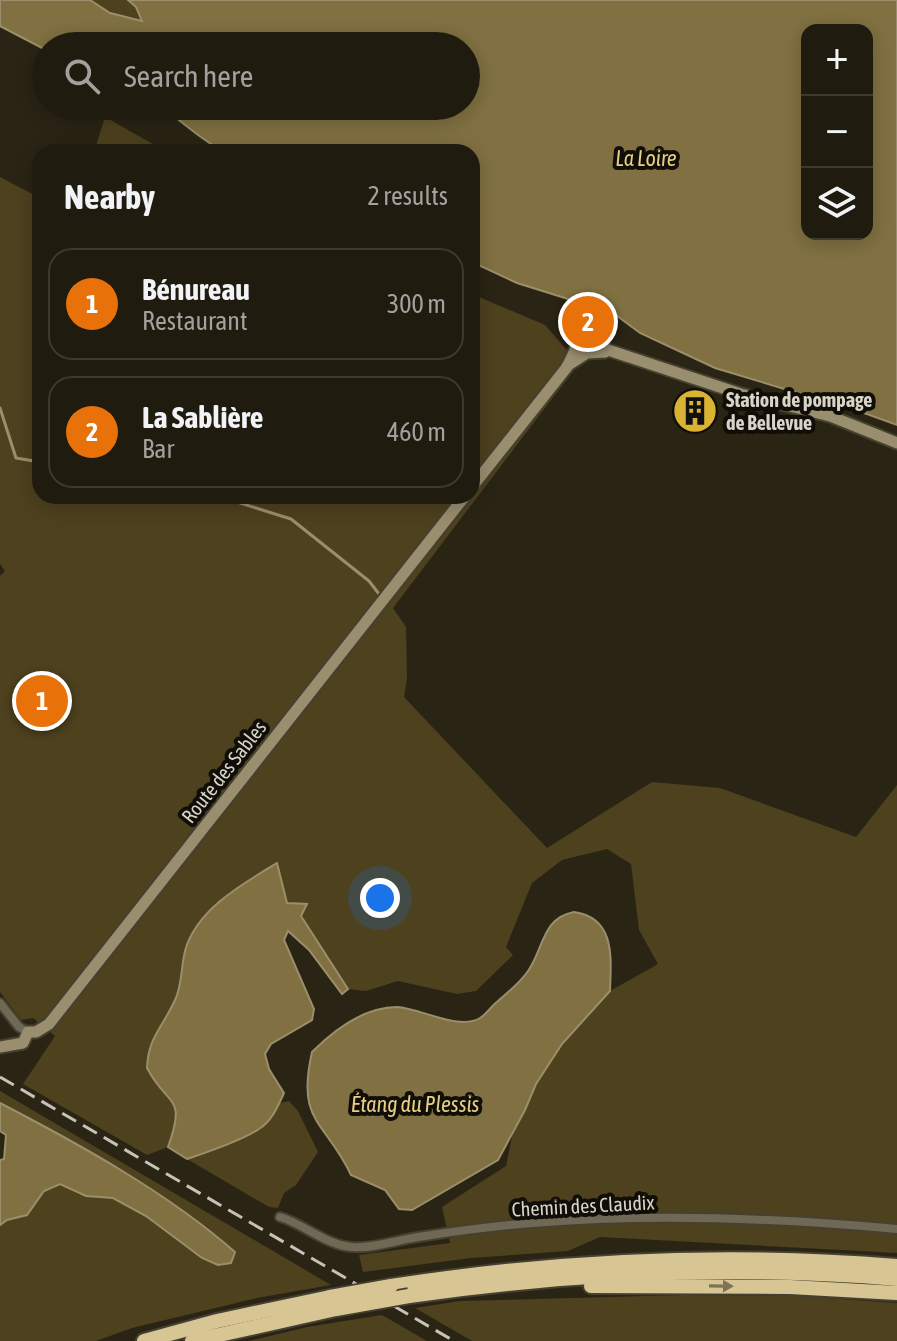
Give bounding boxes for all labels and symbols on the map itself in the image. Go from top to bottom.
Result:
water label: La Loire [615,145,677,171]
pin: 2 [562,292,614,352]
building icon: Station de pompage de Bellevue [671,387,719,435]
place label: Station de pompage de Bellevue [726,388,872,434]
pin: 1 [16,671,68,731]
street label: Route des Sables [177,716,271,827]
your location [360,878,400,918]
water label: Étang du Plessis [351,1091,479,1117]
street label: Chemin des Claudix [511,1190,655,1221]
one-way arrow [709,1280,734,1292]

